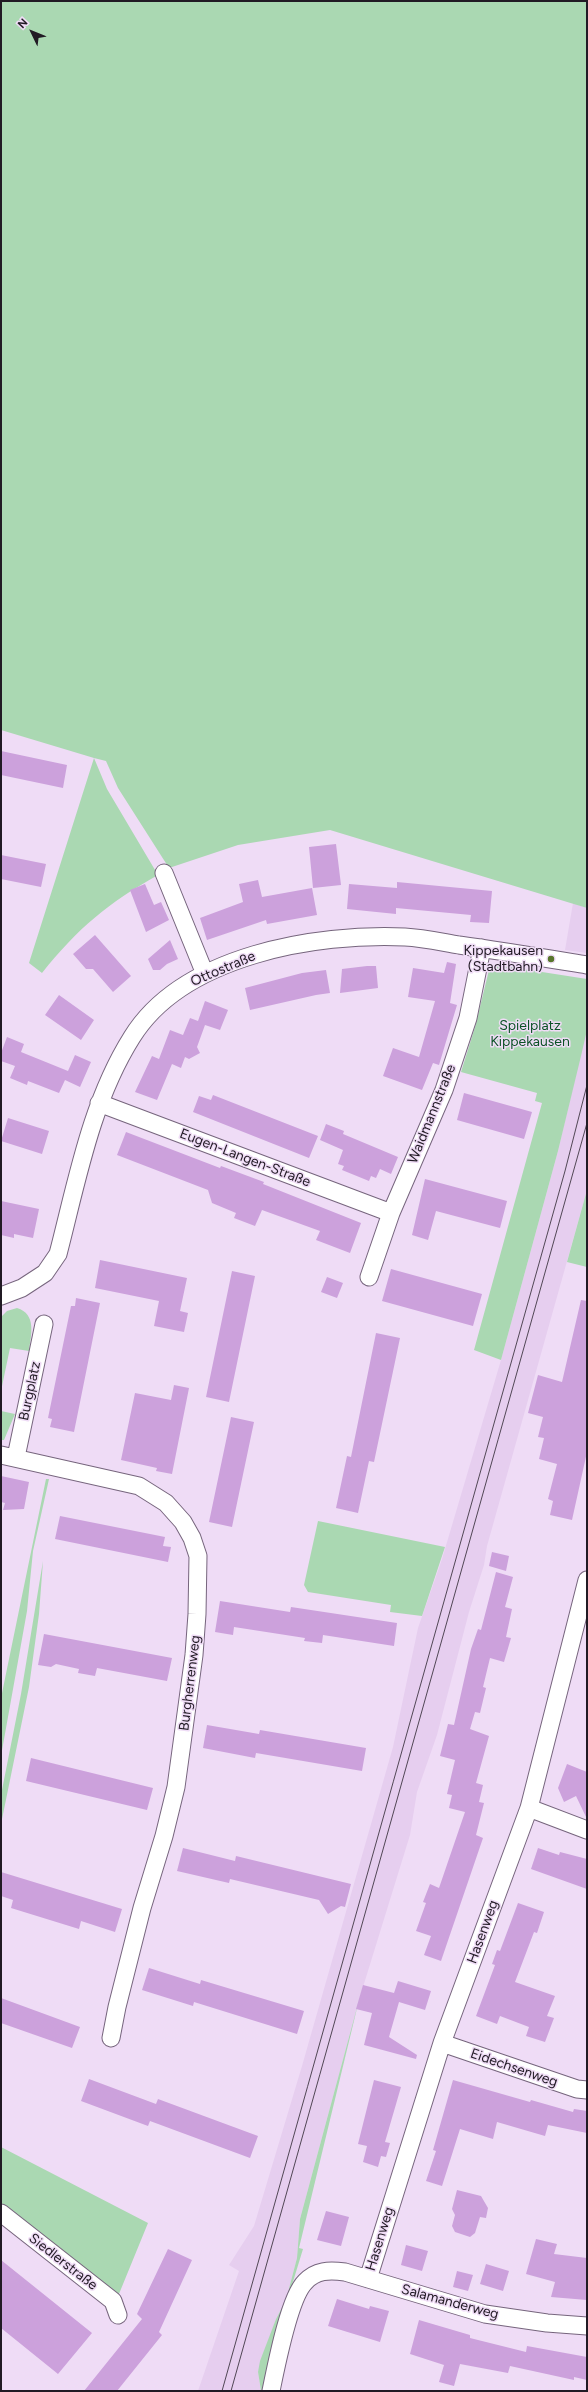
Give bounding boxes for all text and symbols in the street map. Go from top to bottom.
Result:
north arrow [12,12,52,52]
text: N [15,16,31,31]
place label: Kippekausen (Stadtbahn) [463,943,543,976]
street label: Ottostraße [188,948,258,990]
marker: Kippekausen (Stadtbahn) [546,954,556,964]
park label: Spielplatz Kippekausen [490,1018,570,1050]
street label: Waidmannstraße [404,1062,460,1166]
street label: Eugen-Langen-Straße [177,1125,313,1191]
street label: Burgplatz [16,1360,44,1422]
street label: Burgherrenweg [176,1634,204,1732]
street label: Hasenweg [464,1898,502,1966]
street label: Eidechsenweg [468,2045,560,2091]
street label: Hasenweg [362,2205,398,2273]
street label: Siedlerstraße [25,2230,101,2294]
street label: Salamanderweg [399,2281,501,2323]

